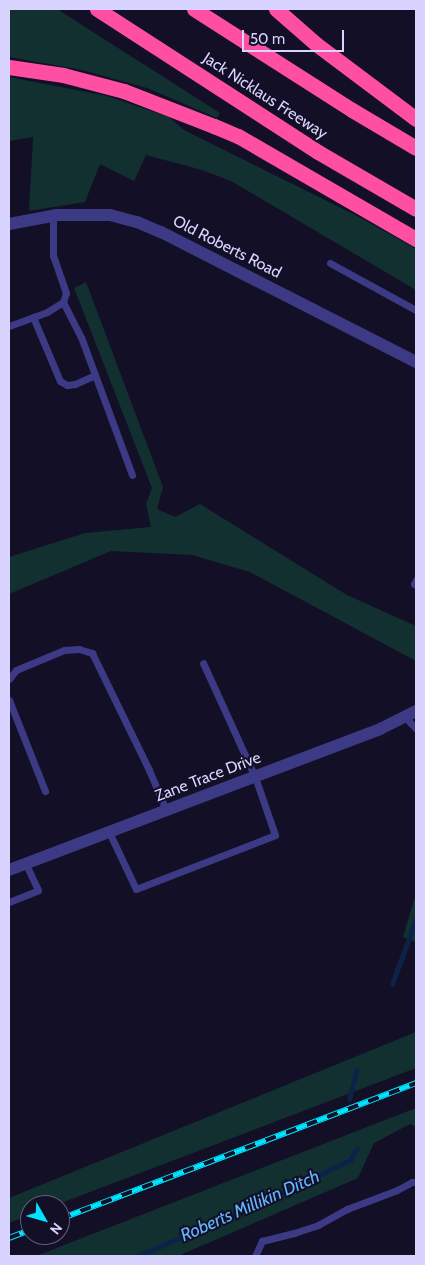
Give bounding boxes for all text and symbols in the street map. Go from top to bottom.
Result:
scale bar [245,20,348,52]
text: 50 m [250,30,285,48]
street label: Jack Nicklaus Freeway [199,49,331,143]
street label: Old Roberts Road [170,211,284,283]
street label: Zane Trace Drive [152,748,264,806]
water label: Roberts Millikin Ditch [177,1166,323,1246]
north arrow [20,1195,70,1245]
text: N [46,1219,66,1238]

